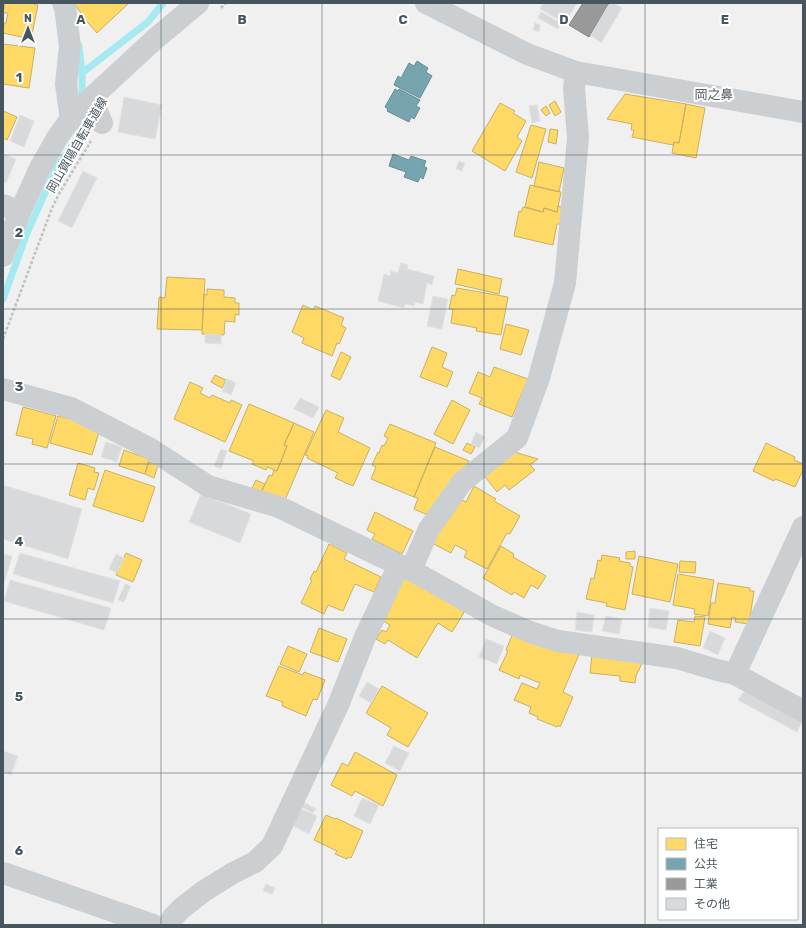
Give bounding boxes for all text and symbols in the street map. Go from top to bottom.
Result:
north arrow [8,8,48,48]
text: N [24,12,32,25]
text: A [76,12,86,27]
text: B [237,12,247,27]
text: C [398,12,408,27]
text: D [559,12,569,27]
text: E [721,12,729,27]
text: 1 [16,70,22,85]
district label: 岡之鼻 [694,87,734,102]
street label: 岡山賀陽自転車道線 [44,95,110,195]
text: 2 [15,225,23,240]
text: 3 [15,379,24,394]
text: 4 [15,534,24,549]
text: 5 [15,689,23,704]
legend [658,828,798,920]
text: 住宅 [694,837,718,851]
text: 6 [15,843,24,858]
text: 公共 [694,857,718,871]
text: 工業 [694,877,718,891]
text: その他 [694,897,730,911]

